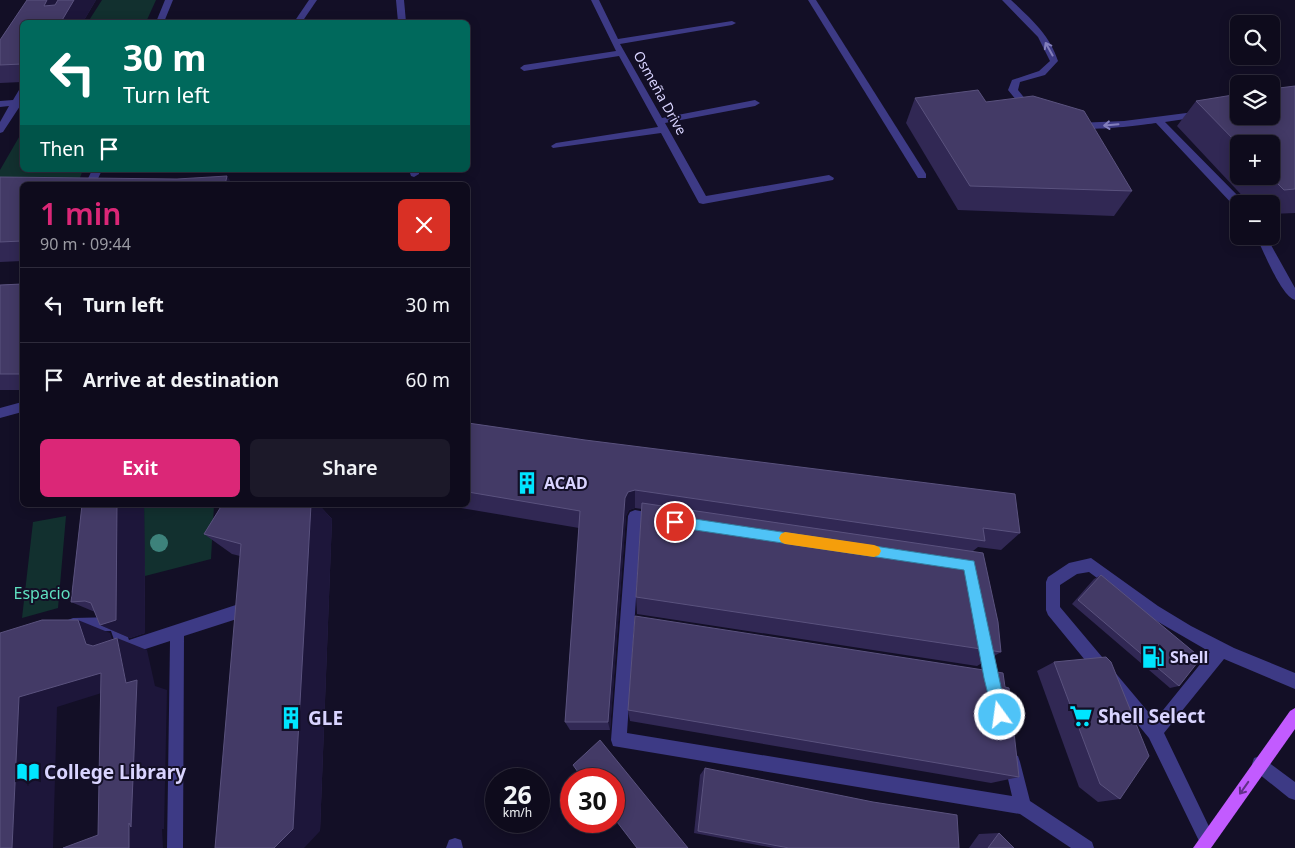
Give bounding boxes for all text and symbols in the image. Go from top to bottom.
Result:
map controls [1230,15,1280,245]
button: search [1230,15,1280,65]
text: 30 m [123,34,206,81]
icon: left [40,40,105,105]
one-way arrow [1044,42,1053,57]
street label: Osmeña Drive [629,47,691,138]
button: layers [1230,75,1280,125]
text: Turn left [123,79,210,109]
one-way arrow [1103,120,1119,130]
icon: arrive [95,135,123,163]
button: + [1230,135,1280,185]
text: Then [40,136,85,162]
text: 1 min [40,193,121,234]
button: − [1230,195,1280,245]
button: close [398,199,450,251]
text: 90 m · 09:44 [40,233,131,255]
icon: left [40,291,68,319]
text: Turn left [83,292,164,318]
text: 30 m [406,292,450,318]
icon: arrive [40,366,68,394]
text: Arrive at destination [83,367,279,393]
text: 60 m [406,367,450,393]
button: Exit [40,439,240,497]
button: Share [250,439,450,497]
building icon: ACAD [514,470,540,496]
place label: ACAD [544,472,588,494]
pin [654,501,696,543]
icon: arrive [661,508,689,536]
park label: Espacio [14,582,70,604]
fuel station icon: Shell [1140,644,1166,670]
place label: Shell [1170,646,1208,668]
position arrow [973,688,1025,740]
supermarket icon: Shell Select [1068,703,1094,729]
place label: Shell Select [1098,703,1205,729]
building icon: GLE [278,705,304,731]
place label: GLE [308,705,343,731]
library icon: College Library [15,759,41,785]
place label: College Library [44,759,186,785]
speed limit sign: 30 [560,768,625,833]
text: 26 [503,777,532,811]
one-way arrow [1239,781,1249,795]
text: km/h [503,804,532,821]

